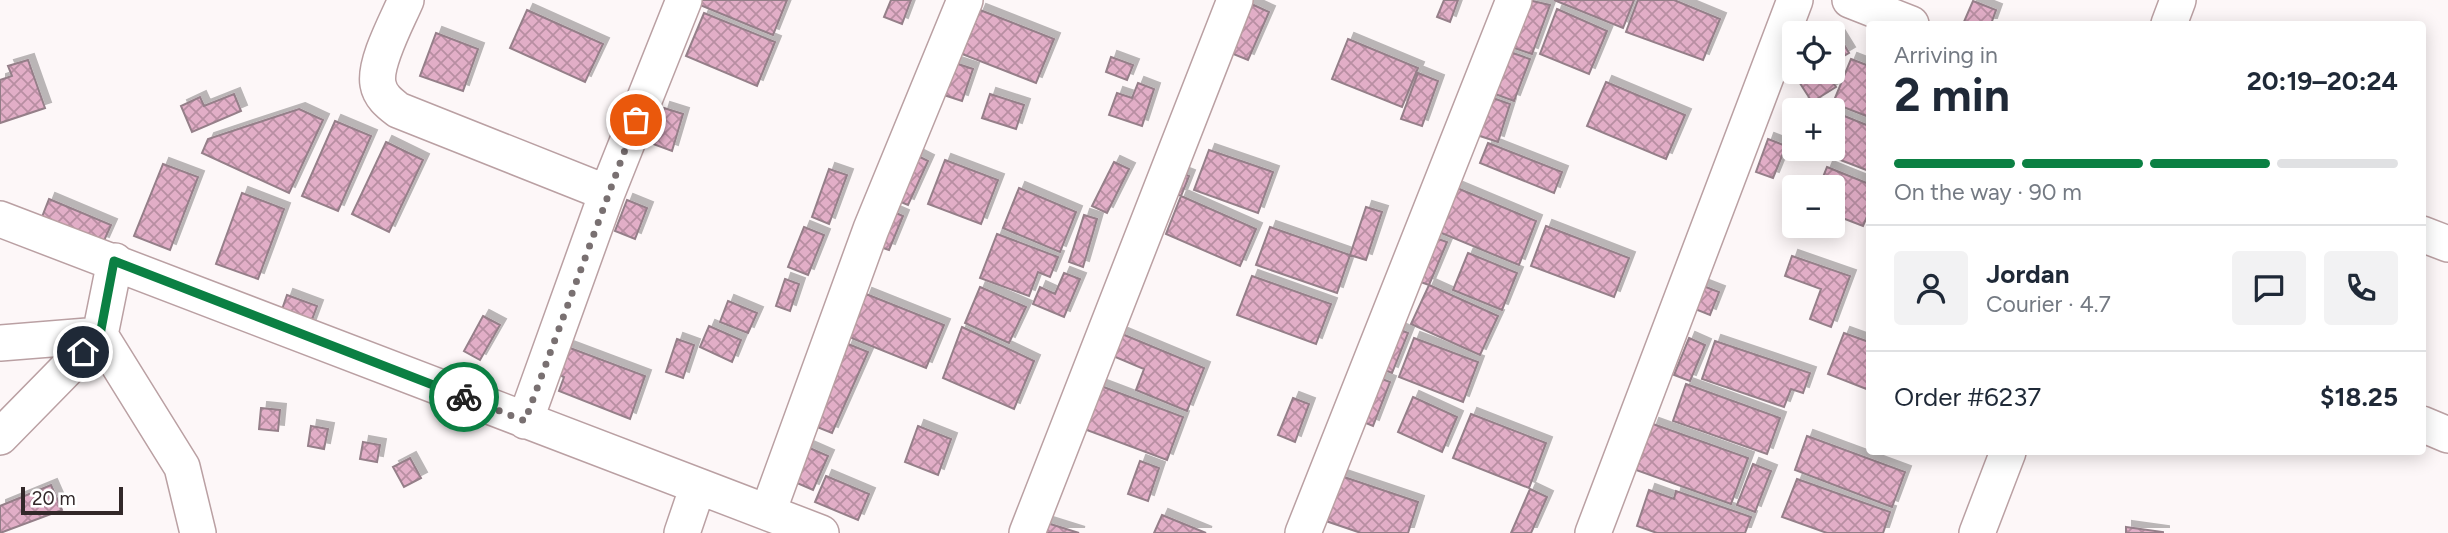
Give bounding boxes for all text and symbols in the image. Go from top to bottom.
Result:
map controls [1782,21,1845,238]
button: locate [1782,21,1845,84]
text: Arriving in [1894,41,1998,69]
text: 20:19–20:24 [2247,65,2398,97]
text: 2 min [1894,67,2010,123]
pin [606,90,666,150]
button: + [1782,98,1845,161]
icon: bag [617,101,655,139]
button: − [1782,175,1845,238]
text: On the way · 90 m [1894,178,2082,206]
button: person [1894,251,1968,325]
button: chat [2232,251,2306,325]
button: phone [2324,251,2398,325]
text: Jordan [1986,258,2069,290]
text: Courier · 4.7 [1986,290,2111,318]
pin [53,322,113,382]
icon: home [64,333,102,371]
courier [429,362,499,432]
icon: bike [445,378,483,416]
text: Order #6237 [1894,381,2041,413]
text: $18.25 [2320,381,2398,413]
scale bar [21,484,122,516]
text: 20 m [32,487,76,510]

